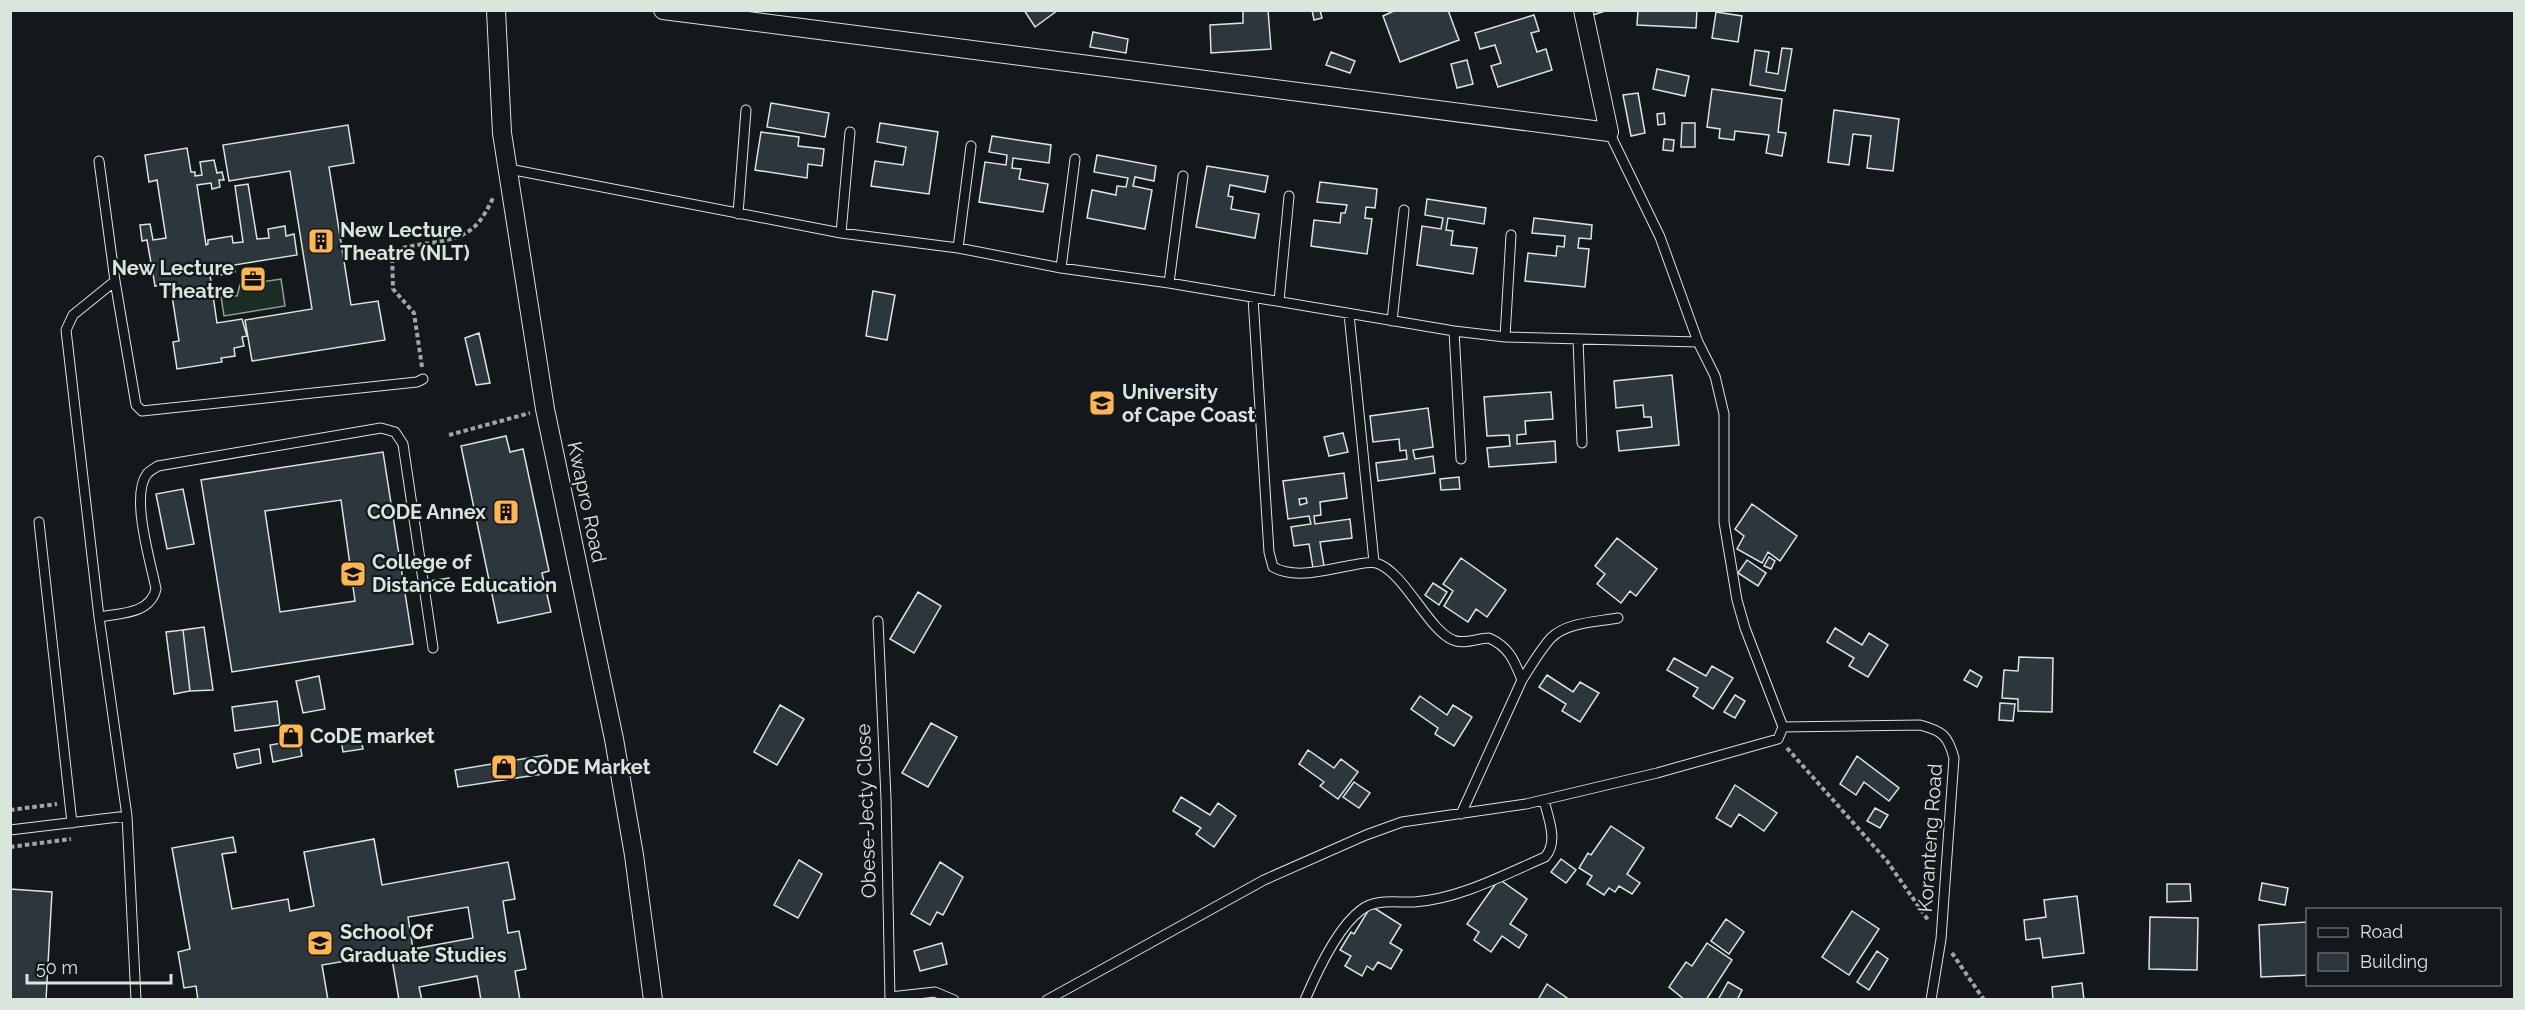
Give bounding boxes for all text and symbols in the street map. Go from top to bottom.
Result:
place label: New Lecture Theatre (NLT) [340,218,470,265]
building icon: New Lecture Theatre (NLT) [306,226,336,256]
place label: New Lecture Theatre [112,256,234,303]
office icon: New Lecture Theatre [238,264,268,294]
place label: University of Cape Coast [1122,380,1256,427]
school or university icon: University of Cape Coast [1087,388,1117,418]
street label: Kwapro Road [562,439,612,565]
building icon: CODE Annex [491,497,521,527]
place label: CODE Annex [367,500,486,524]
place label: College of Distance Education [372,550,557,597]
school or university icon: College of Distance Education [338,559,368,589]
shop icon: CoDE market [276,721,306,751]
street label: Obese-Jecty Close [851,723,881,899]
place label: CoDE market [310,724,435,748]
shop icon: CODE Market [489,752,519,782]
place label: CODE Market [524,755,651,779]
street label: Koranteng Road [1913,763,1947,913]
legend [2306,908,2501,986]
place label: School Of Graduate Studies [340,920,507,967]
text: Road [2360,921,2403,942]
school or university icon: School Of Graduate Studies [305,928,335,958]
scale bar [27,947,171,985]
text: Building [2360,951,2428,972]
text: 50 m [36,957,78,978]

